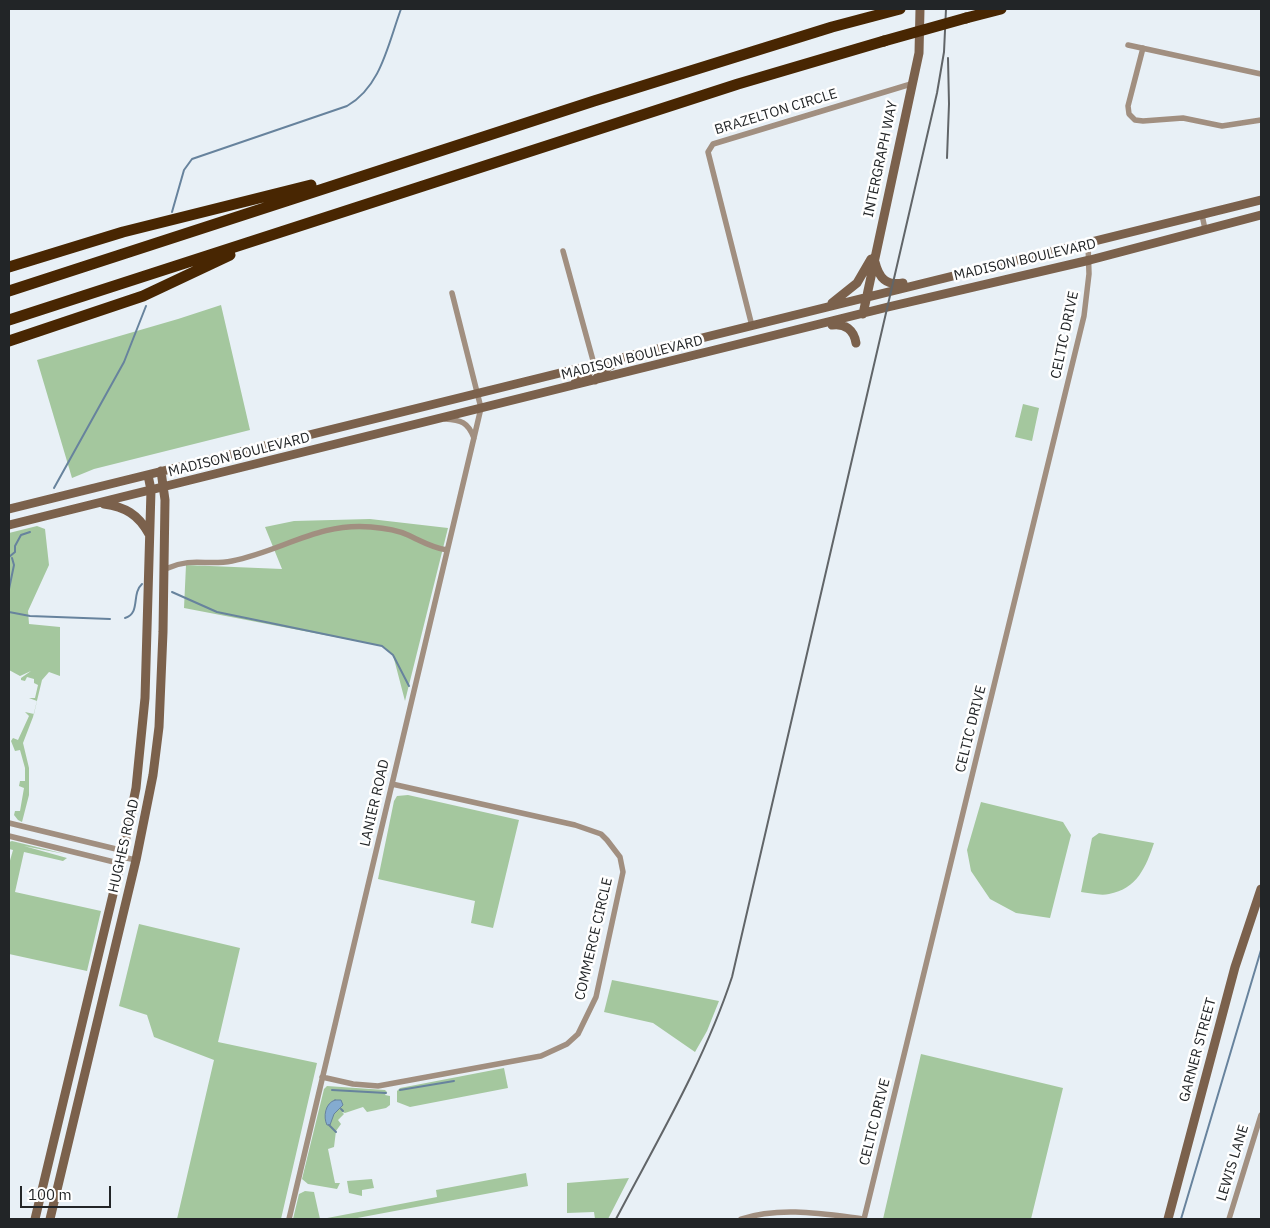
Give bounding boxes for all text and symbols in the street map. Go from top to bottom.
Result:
street label: BRAZELTON CIRCLE [713,85,839,139]
street label: INTERGRAPH WAY [860,99,902,219]
street label: MADISON BOULEVARD [952,235,1098,285]
street label: CELTIC DRIVE [1048,290,1082,380]
street label: MADISON BOULEVARD [559,332,705,384]
street label: MADISON BOULEVARD [166,429,312,481]
street label: CELTIC DRIVE [952,684,990,774]
street label: LANIER ROAD [357,758,393,848]
street label: HUGHES ROAD [105,798,143,894]
street label: COMMERCE CIRCLE [572,876,616,1002]
street label: GARNER STREET [1176,996,1220,1104]
street label: CELTIC DRIVE [856,1077,894,1167]
street label: LEWIS LANE [1213,1123,1253,1203]
scale bar [22,1176,114,1208]
text: 100 m [28,1185,72,1204]

